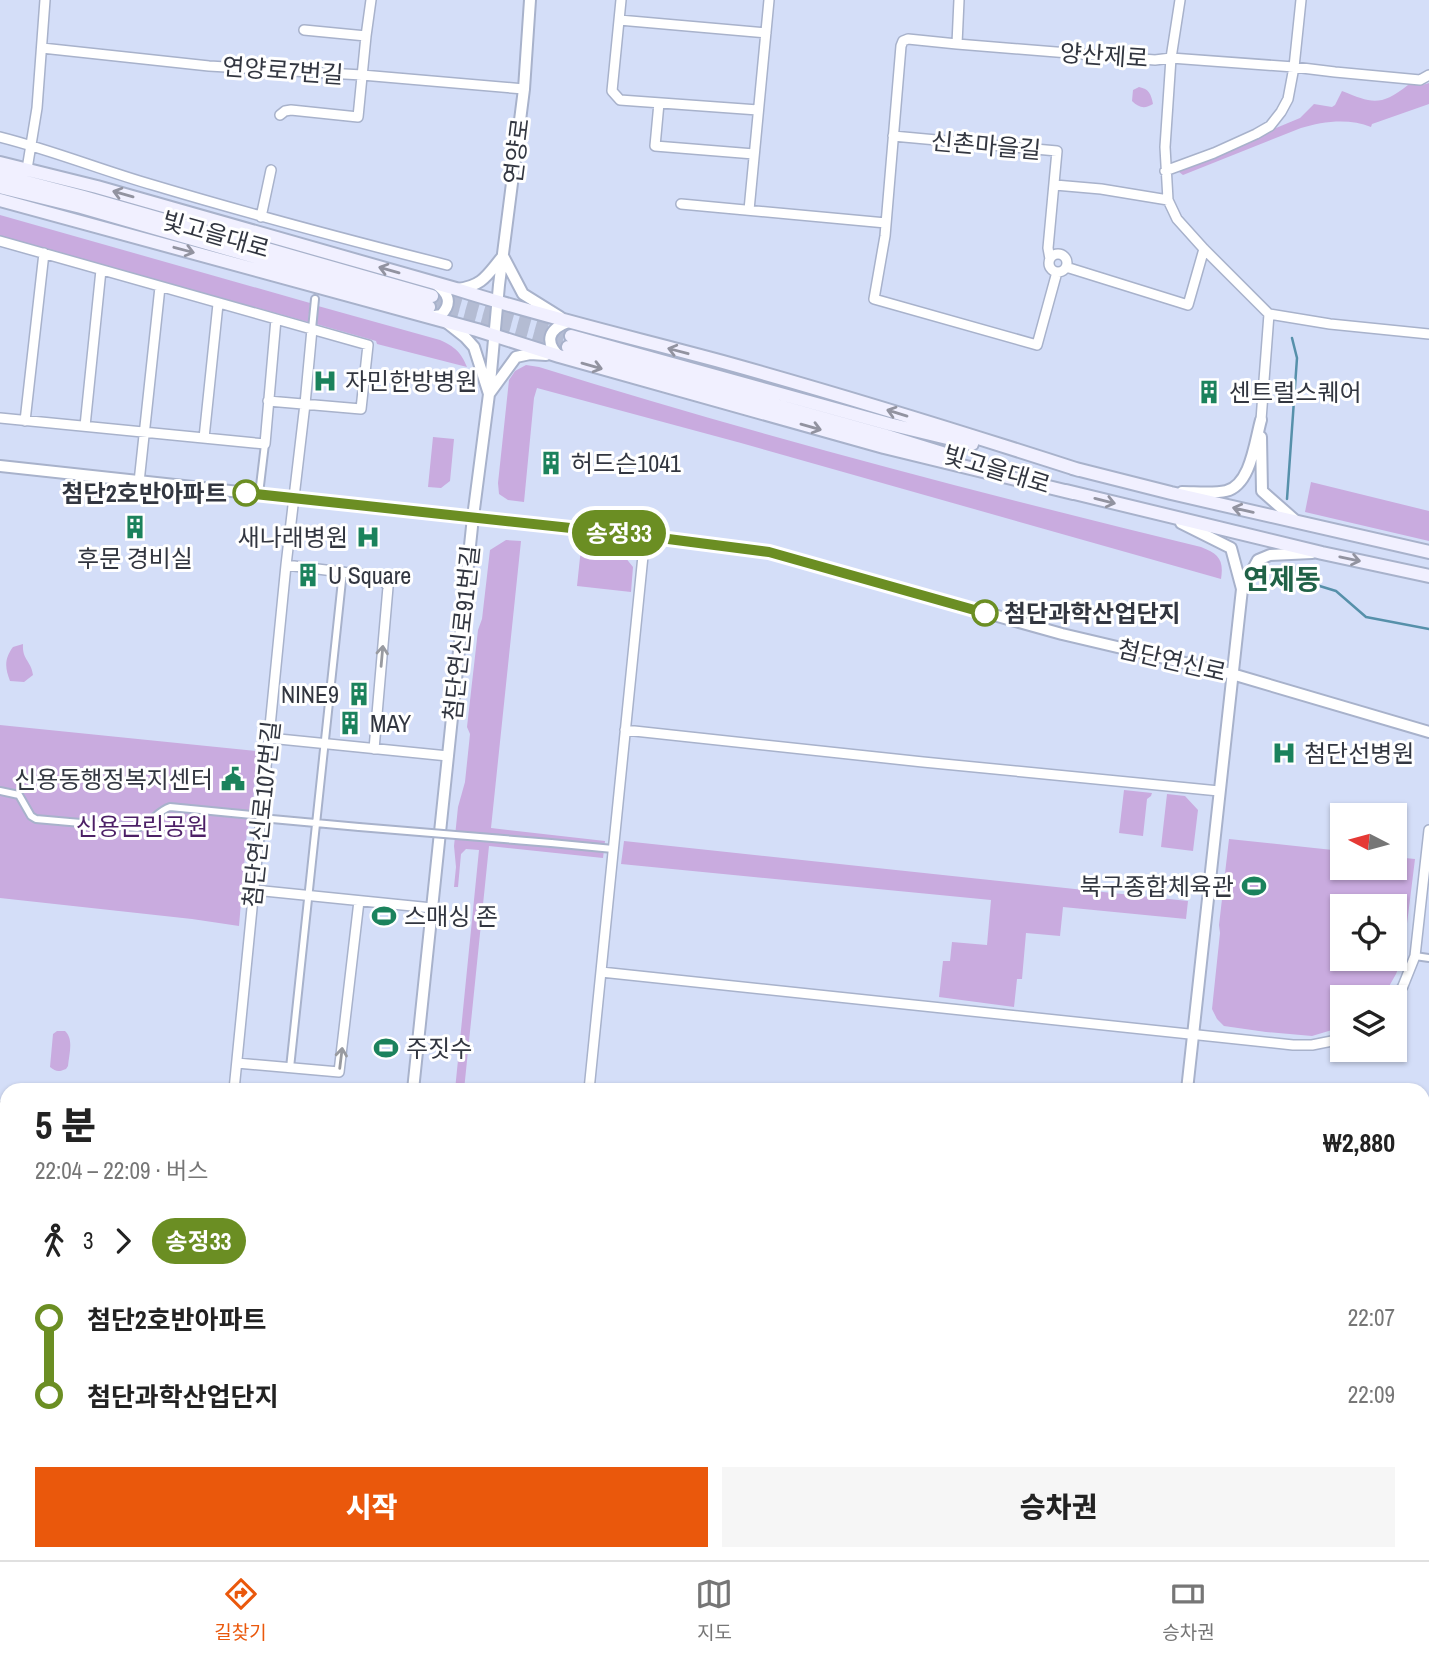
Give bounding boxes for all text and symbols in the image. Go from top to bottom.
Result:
street label: 양산제로 [1059,36,1149,74]
street label: 연양로7번길 [221,50,345,90]
street label: 연양로 [496,116,536,186]
street label: 신촌마을길 [930,124,1042,166]
one-way arrow [112,187,134,200]
street label: 빛고을대로 [159,203,273,265]
one-way arrow [173,245,195,258]
one-way arrow [378,262,400,275]
one-way arrow [668,343,690,356]
one-way arrow [580,360,602,373]
place label: 자민한방병원 [345,365,477,397]
hospital icon: 자민한방병원 [311,367,339,395]
place label: 센트럴스퀘어 [1229,376,1361,408]
building icon: 센트럴스퀘어 [1195,378,1223,406]
one-way arrow [887,405,909,418]
one-way arrow [799,421,821,434]
street label: 빛고을대로 [940,438,1054,500]
place label: 허드슨1041 [571,447,681,479]
building icon: 허드슨1041 [537,449,565,477]
place label: 첨단2호반아파트 [61,477,227,509]
marker: 첨단2호반아파트 [233,480,259,506]
one-way arrow [1093,494,1116,508]
one-way arrow [1232,502,1255,516]
line badge: 송정33 [570,510,668,556]
building icon: 후문 경비실 [121,513,149,541]
text: 송정33 [586,517,652,549]
place label: 새나래병원 [238,521,348,553]
hospital icon: 새나래병원 [354,523,382,551]
place label: 후문 경비실 [77,542,193,574]
street label: 첨단연신로91번길 [436,544,486,722]
one-way arrow [1338,552,1361,566]
place label: U Square [328,559,411,591]
district label: 연제동 [1243,560,1321,598]
building icon: U Square [294,561,322,589]
place label: 첨단과학산업단지 [1004,597,1181,629]
marker: 첨단과학산업단지 [972,600,998,626]
street label: 첨단연신로 [1115,632,1229,688]
one-way arrow [376,645,389,668]
place label: NINE9 [281,678,339,710]
building icon: NINE9 [345,680,373,708]
place label: MAY [370,707,411,739]
building icon: MAY [336,709,364,737]
street label: 첨단연신로107번길 [235,719,287,909]
place label: 첨단선병원 [1304,737,1414,769]
hospital icon: 첨단선병원 [1270,739,1298,767]
place label: 신용동행정복지센터 [14,763,213,795]
public building icon: 신용동행정복지센터 [219,765,247,793]
north arrow [1330,803,1407,880]
map controls [1330,803,1407,1062]
park label: 신용근린공원 [76,810,208,842]
place label: 북구종합체육관 [1079,870,1234,902]
sports icon: 북구종합체육관 [1240,872,1268,900]
button: locate [1330,894,1407,971]
place label: 스매싱 존 [404,900,498,932]
sports icon: 스매싱 존 [370,902,398,930]
button: layers [1330,985,1407,1062]
place label: 주짓수 [406,1032,472,1064]
sports icon: 주짓수 [372,1034,400,1062]
one-way arrow [334,1047,347,1070]
text: 5 분 [35,1100,96,1151]
text: ₩2,880 [1323,1125,1395,1160]
text: 22:04 – 22:09 · 버스 [35,1155,208,1186]
icon: walk [35,1222,73,1260]
icon: forward [104,1222,142,1260]
text: 3 [83,1225,94,1256]
text: 송정33 [166,1225,232,1257]
text: 첨단2호반아파트 [87,1302,266,1337]
text: 22:07 [1348,1302,1395,1333]
text: 첨단과학산업단지 [87,1379,278,1414]
text: 22:09 [1348,1379,1395,1410]
button: 시작 [35,1467,708,1547]
button: 승차권 [722,1467,1395,1547]
tab: 길찾기 [214,1575,267,1645]
tab: 지도 [695,1575,733,1645]
tab: 승차권 [1162,1575,1215,1645]

